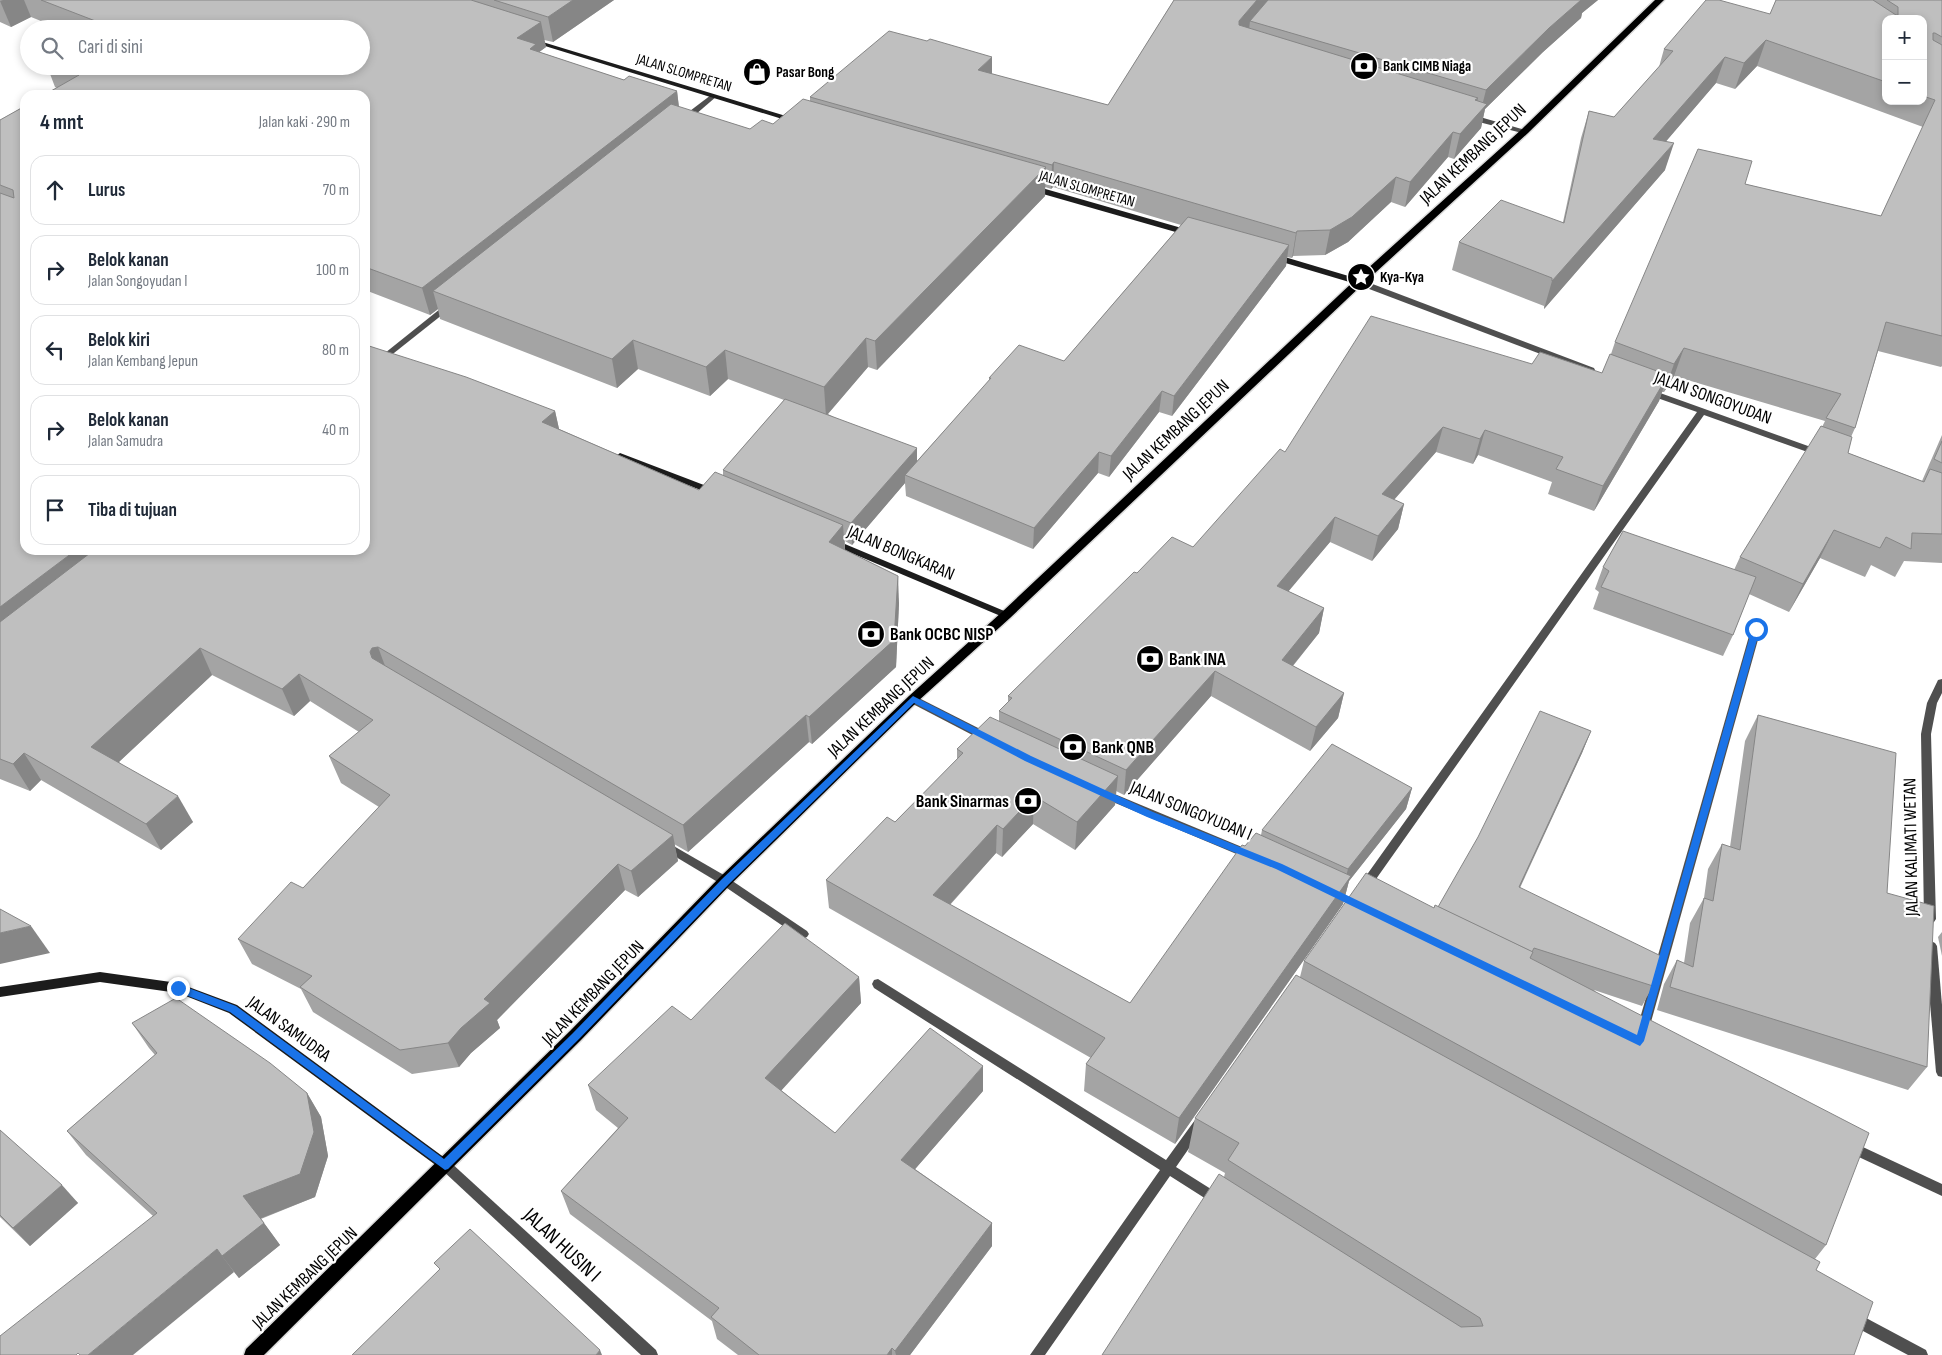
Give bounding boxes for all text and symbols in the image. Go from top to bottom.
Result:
map controls [1882,15,1927,105]
button: + [1882,15,1927,60]
search box [20,20,370,75]
icon: search [38,34,66,62]
text: Cari di sini [78,36,143,59]
street label: JALAN SLOMPRETAN [633,49,734,97]
bank icon: Bank CIMB Niaga [1349,51,1379,81]
shop icon: Pasar Bong [742,57,772,87]
place label: Bank CIMB Niaga [1383,57,1471,76]
button: − [1882,60,1927,105]
place label: Pasar Bong [776,63,835,82]
street label: JALAN KEMBANG JEPUN [1415,99,1531,209]
text: 4 mnt [40,110,83,135]
text: Jalan kaki · 290 m [259,113,350,132]
street label: JALAN SLOMPRETAN [1036,166,1137,212]
icon: ahead [41,176,69,204]
text: Lurus [88,179,125,202]
text: 70 m [323,181,349,200]
text: Belok kanan [88,249,169,272]
icon: right [41,256,69,284]
text: 100 m [316,261,349,280]
place icon: Kya-Kya [1346,262,1376,292]
place label: Kya-Kya [1380,268,1424,287]
text: Jalan Songoyudan I [88,272,187,291]
text: Belok kiri [88,329,150,352]
icon: left [41,336,69,364]
text: 80 m [322,341,349,360]
text: Jalan Kembang Jepun [88,352,198,371]
street label: JALAN SONGOYUDAN [1651,367,1774,429]
street label: JALAN KEMBANG JEPUN [1118,375,1234,485]
text: Belok kanan [88,409,169,432]
icon: right [41,416,69,444]
text: 40 m [322,421,349,440]
text: Jalan Samudra [88,432,163,451]
icon: arrive [41,496,69,524]
text: Tiba di tujuan [88,499,177,522]
street label: JALAN BONGKARAN [843,521,958,585]
route start [1745,618,1768,641]
bank icon: Bank OCBC NISP [856,619,886,649]
place label: Bank OCBC NISP [890,624,994,645]
bank icon: Bank INA [1135,644,1165,674]
place label: Bank INA [1169,649,1226,670]
street label: JALAN KEMBANG JEPUN [823,652,939,762]
bank icon: Bank QNB [1058,732,1088,762]
place label: Bank QNB [1092,737,1154,758]
street label: JALAN SONGOYUDAN I [1126,777,1255,845]
street label: JALAN KALIMATI WETAN [1899,778,1923,917]
bank icon: Bank Sinarmas [1013,786,1043,816]
place label: Bank Sinarmas [916,791,1009,812]
street label: JALAN KEMBANG JEPUN [537,936,648,1051]
route end [167,977,190,1000]
street label: JALAN SAMUDRA [242,991,335,1066]
street label: JALAN HUSIN I [517,1202,606,1287]
street label: JALAN KEMBANG JEPUN [247,1223,362,1334]

